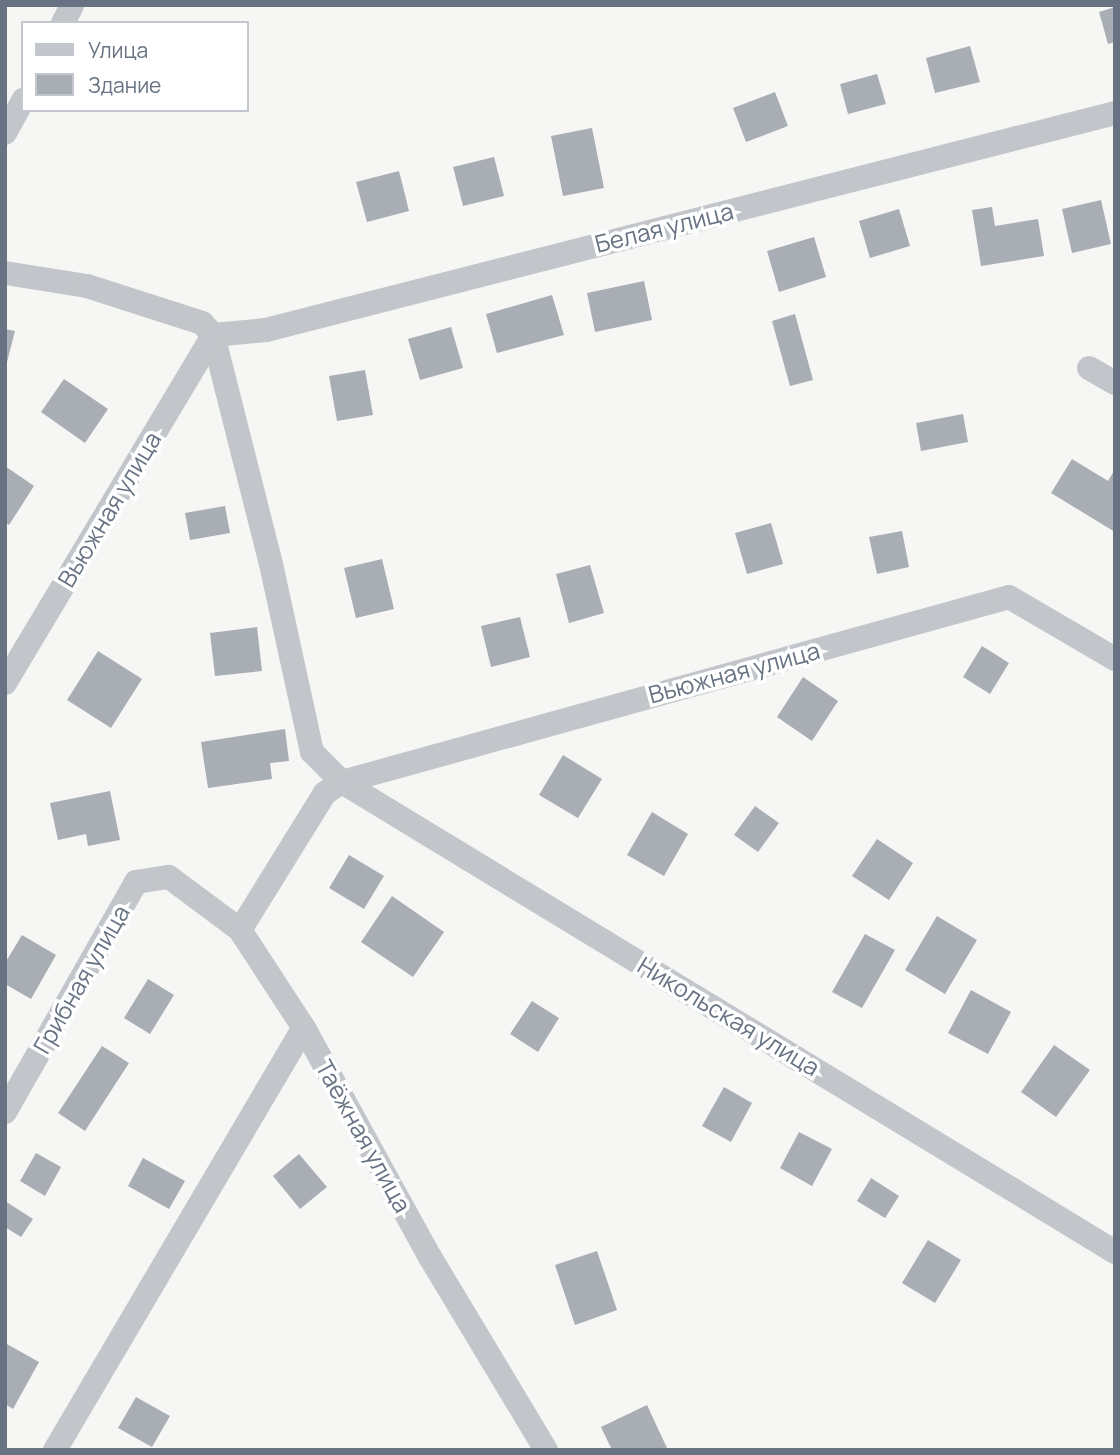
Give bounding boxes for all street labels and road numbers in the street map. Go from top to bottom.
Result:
street label: Белая улица [592,196,736,258]
street label: Вьюжная улица [51,426,167,592]
street label: Вьюжная улица [645,635,823,709]
street label: Грибная улица [27,900,135,1058]
street label: Никольская улица [633,950,825,1082]
street label: Таёжная улица [310,1055,418,1217]

